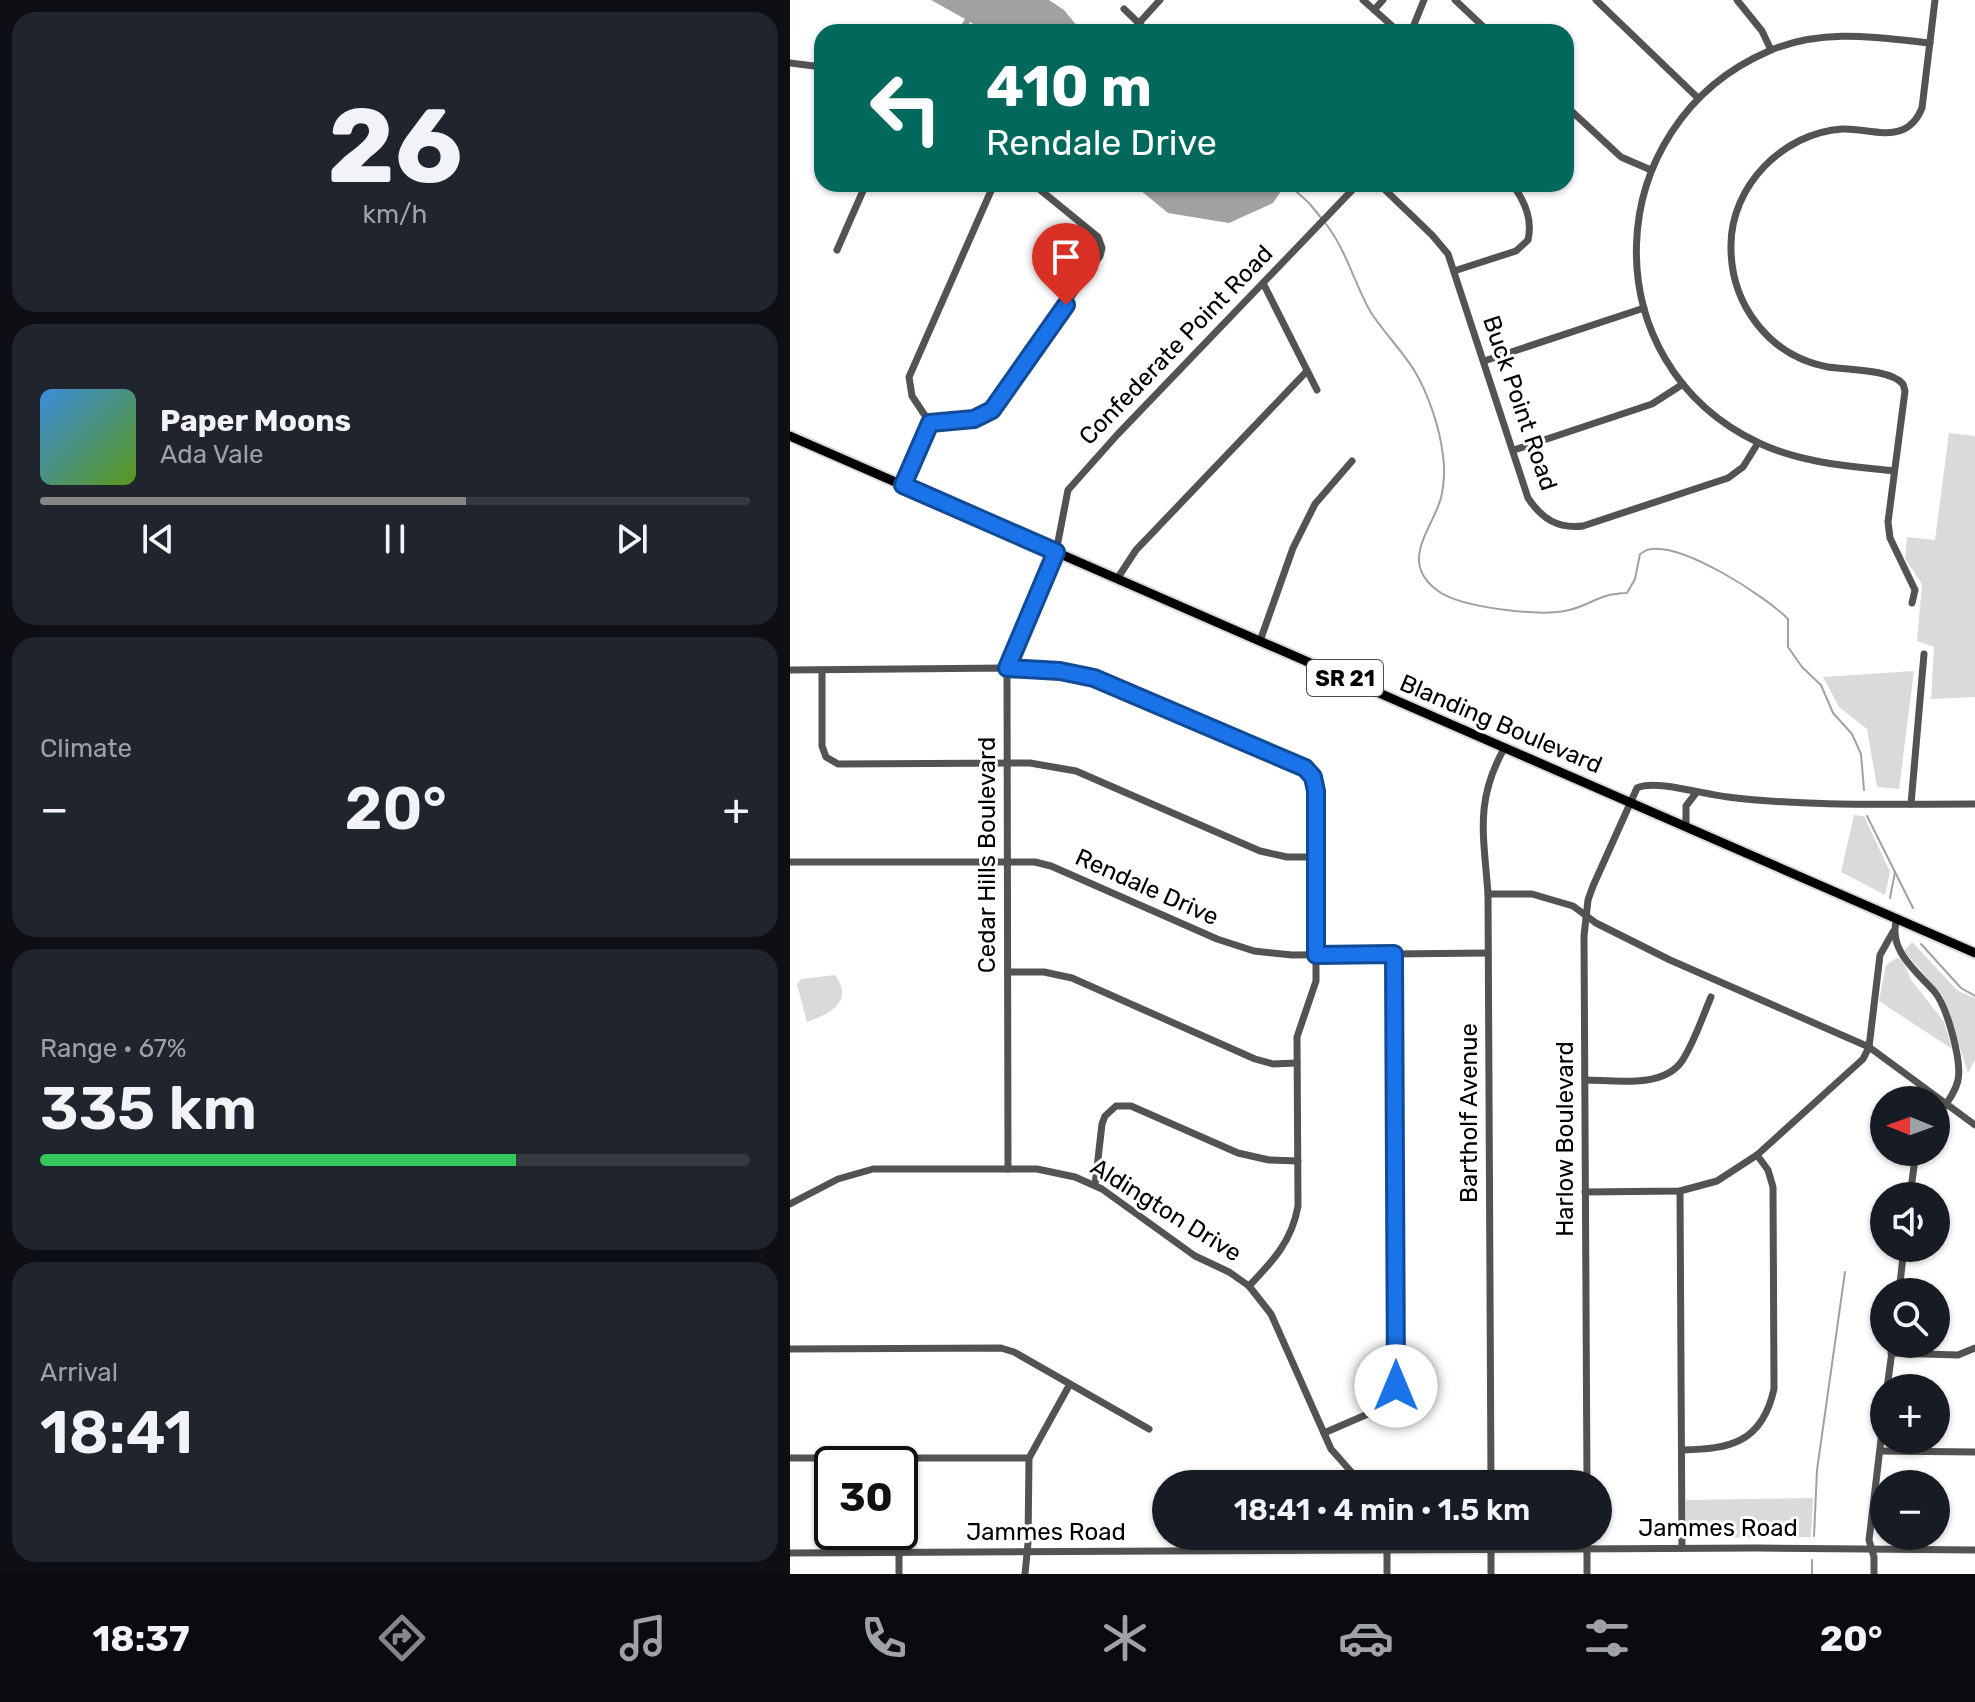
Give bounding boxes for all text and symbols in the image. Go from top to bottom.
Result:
text: 410 m [986,54,1152,120]
icon: left [854,56,958,160]
text: 26 [327,85,463,208]
text: Rendale Drive [986,121,1217,164]
text: km/h [363,199,427,230]
pin [1032,223,1100,305]
icon: arrive [1044,235,1088,279]
street label: Confederate Point Road [1073,239,1279,451]
street label: Buck Point Road [1477,312,1563,494]
text: Paper Moons [160,403,351,439]
text: Ada Vale [160,439,264,470]
icon: previous [136,517,180,561]
icon: pause [373,517,417,561]
icon: next [610,517,654,561]
road number: SR 21 [1307,660,1383,696]
street label: Blanding Boulevard [1396,669,1606,779]
text: Climate [40,733,132,764]
street label: Cedar Hills Boulevard [973,737,1001,973]
text: 20° [344,773,447,844]
text: − [40,783,69,835]
text: + [723,783,750,835]
street label: Rendale Drive [1071,843,1223,931]
street label: Bartholf Avenue [1455,1023,1483,1203]
text: Range · 67% [40,1033,187,1064]
street label: Harlow Boulevard [1551,1041,1579,1237]
text: 335 km [40,1073,257,1144]
north arrow [1870,1086,1950,1166]
map controls [1870,1086,1950,1550]
street label: Aldington Drive [1086,1152,1246,1268]
button: sound [1870,1182,1950,1262]
button: search [1870,1278,1950,1358]
position arrow [1354,1344,1438,1428]
text: Arrival [40,1357,118,1388]
button: + [1870,1374,1950,1454]
text: 18:41 [40,1397,193,1468]
speed limit sign: 30 [814,1446,918,1550]
button: − [1870,1470,1950,1550]
text: 18:41 · 4 min · 1.5 km [1234,1492,1530,1528]
street label: Jammes Road [1638,1514,1798,1542]
street label: Jammes Road [966,1518,1126,1546]
icon: directions [374,1610,430,1666]
icon: music [615,1610,671,1666]
icon: phone [856,1610,912,1666]
icon: climate [1097,1610,1153,1666]
icon: car [1338,1610,1394,1666]
icon: filters [1579,1610,1635,1666]
text: 18:37 [92,1617,190,1660]
text: 20° [1820,1617,1883,1660]

